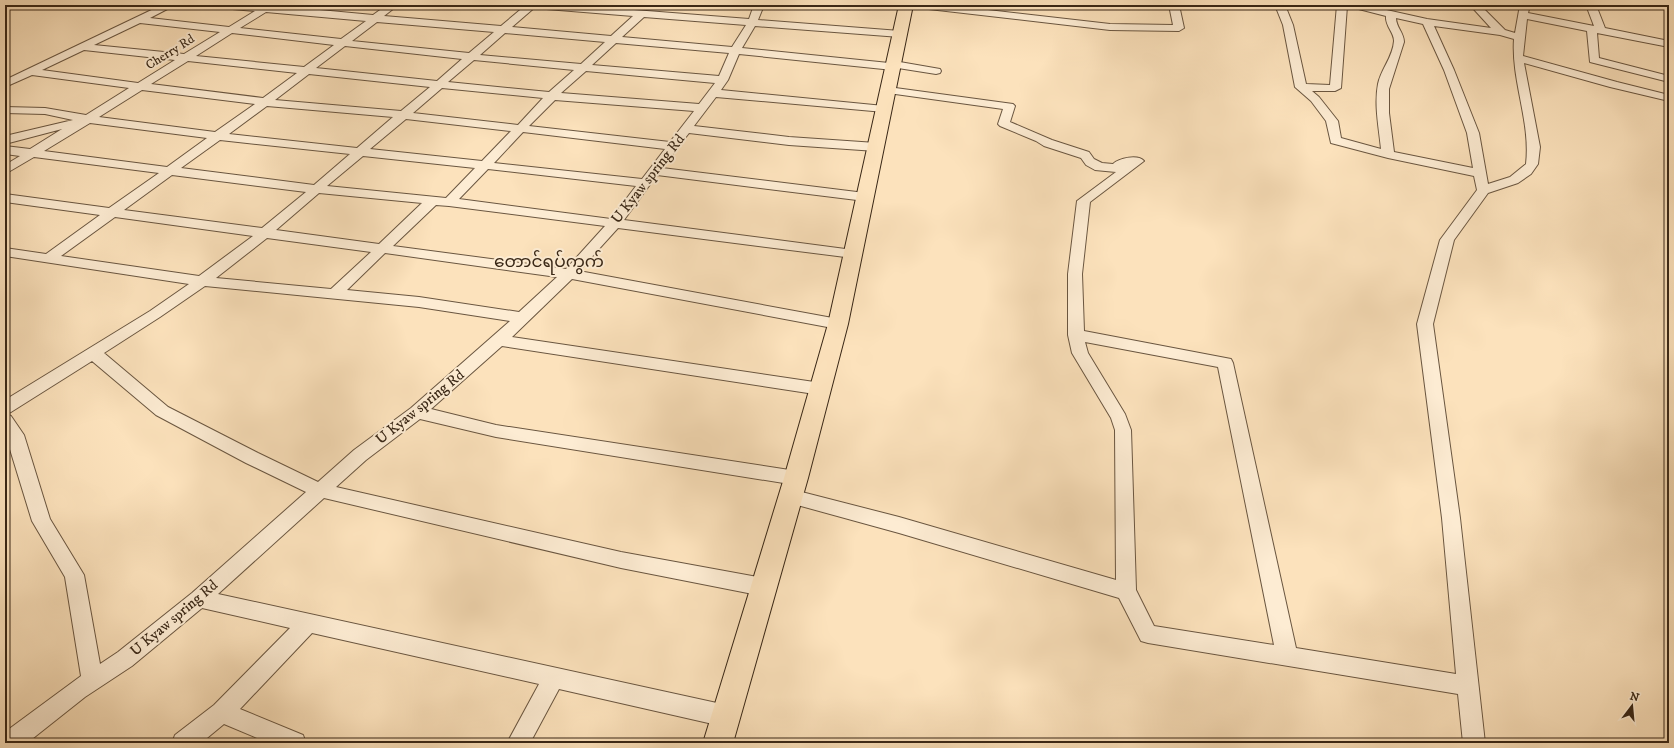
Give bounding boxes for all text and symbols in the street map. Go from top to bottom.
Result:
street label: Cherry Rd [143,30,198,73]
street label: U Kyaw spring Rd [607,130,689,228]
district label: တောင်ရပ်ကွက် [494,250,604,275]
street label: U Kyaw spring Rd [372,365,469,449]
street label: U Kyaw spring Rd [126,575,222,660]
north arrow [1612,686,1652,726]
text: N [1628,689,1641,705]

